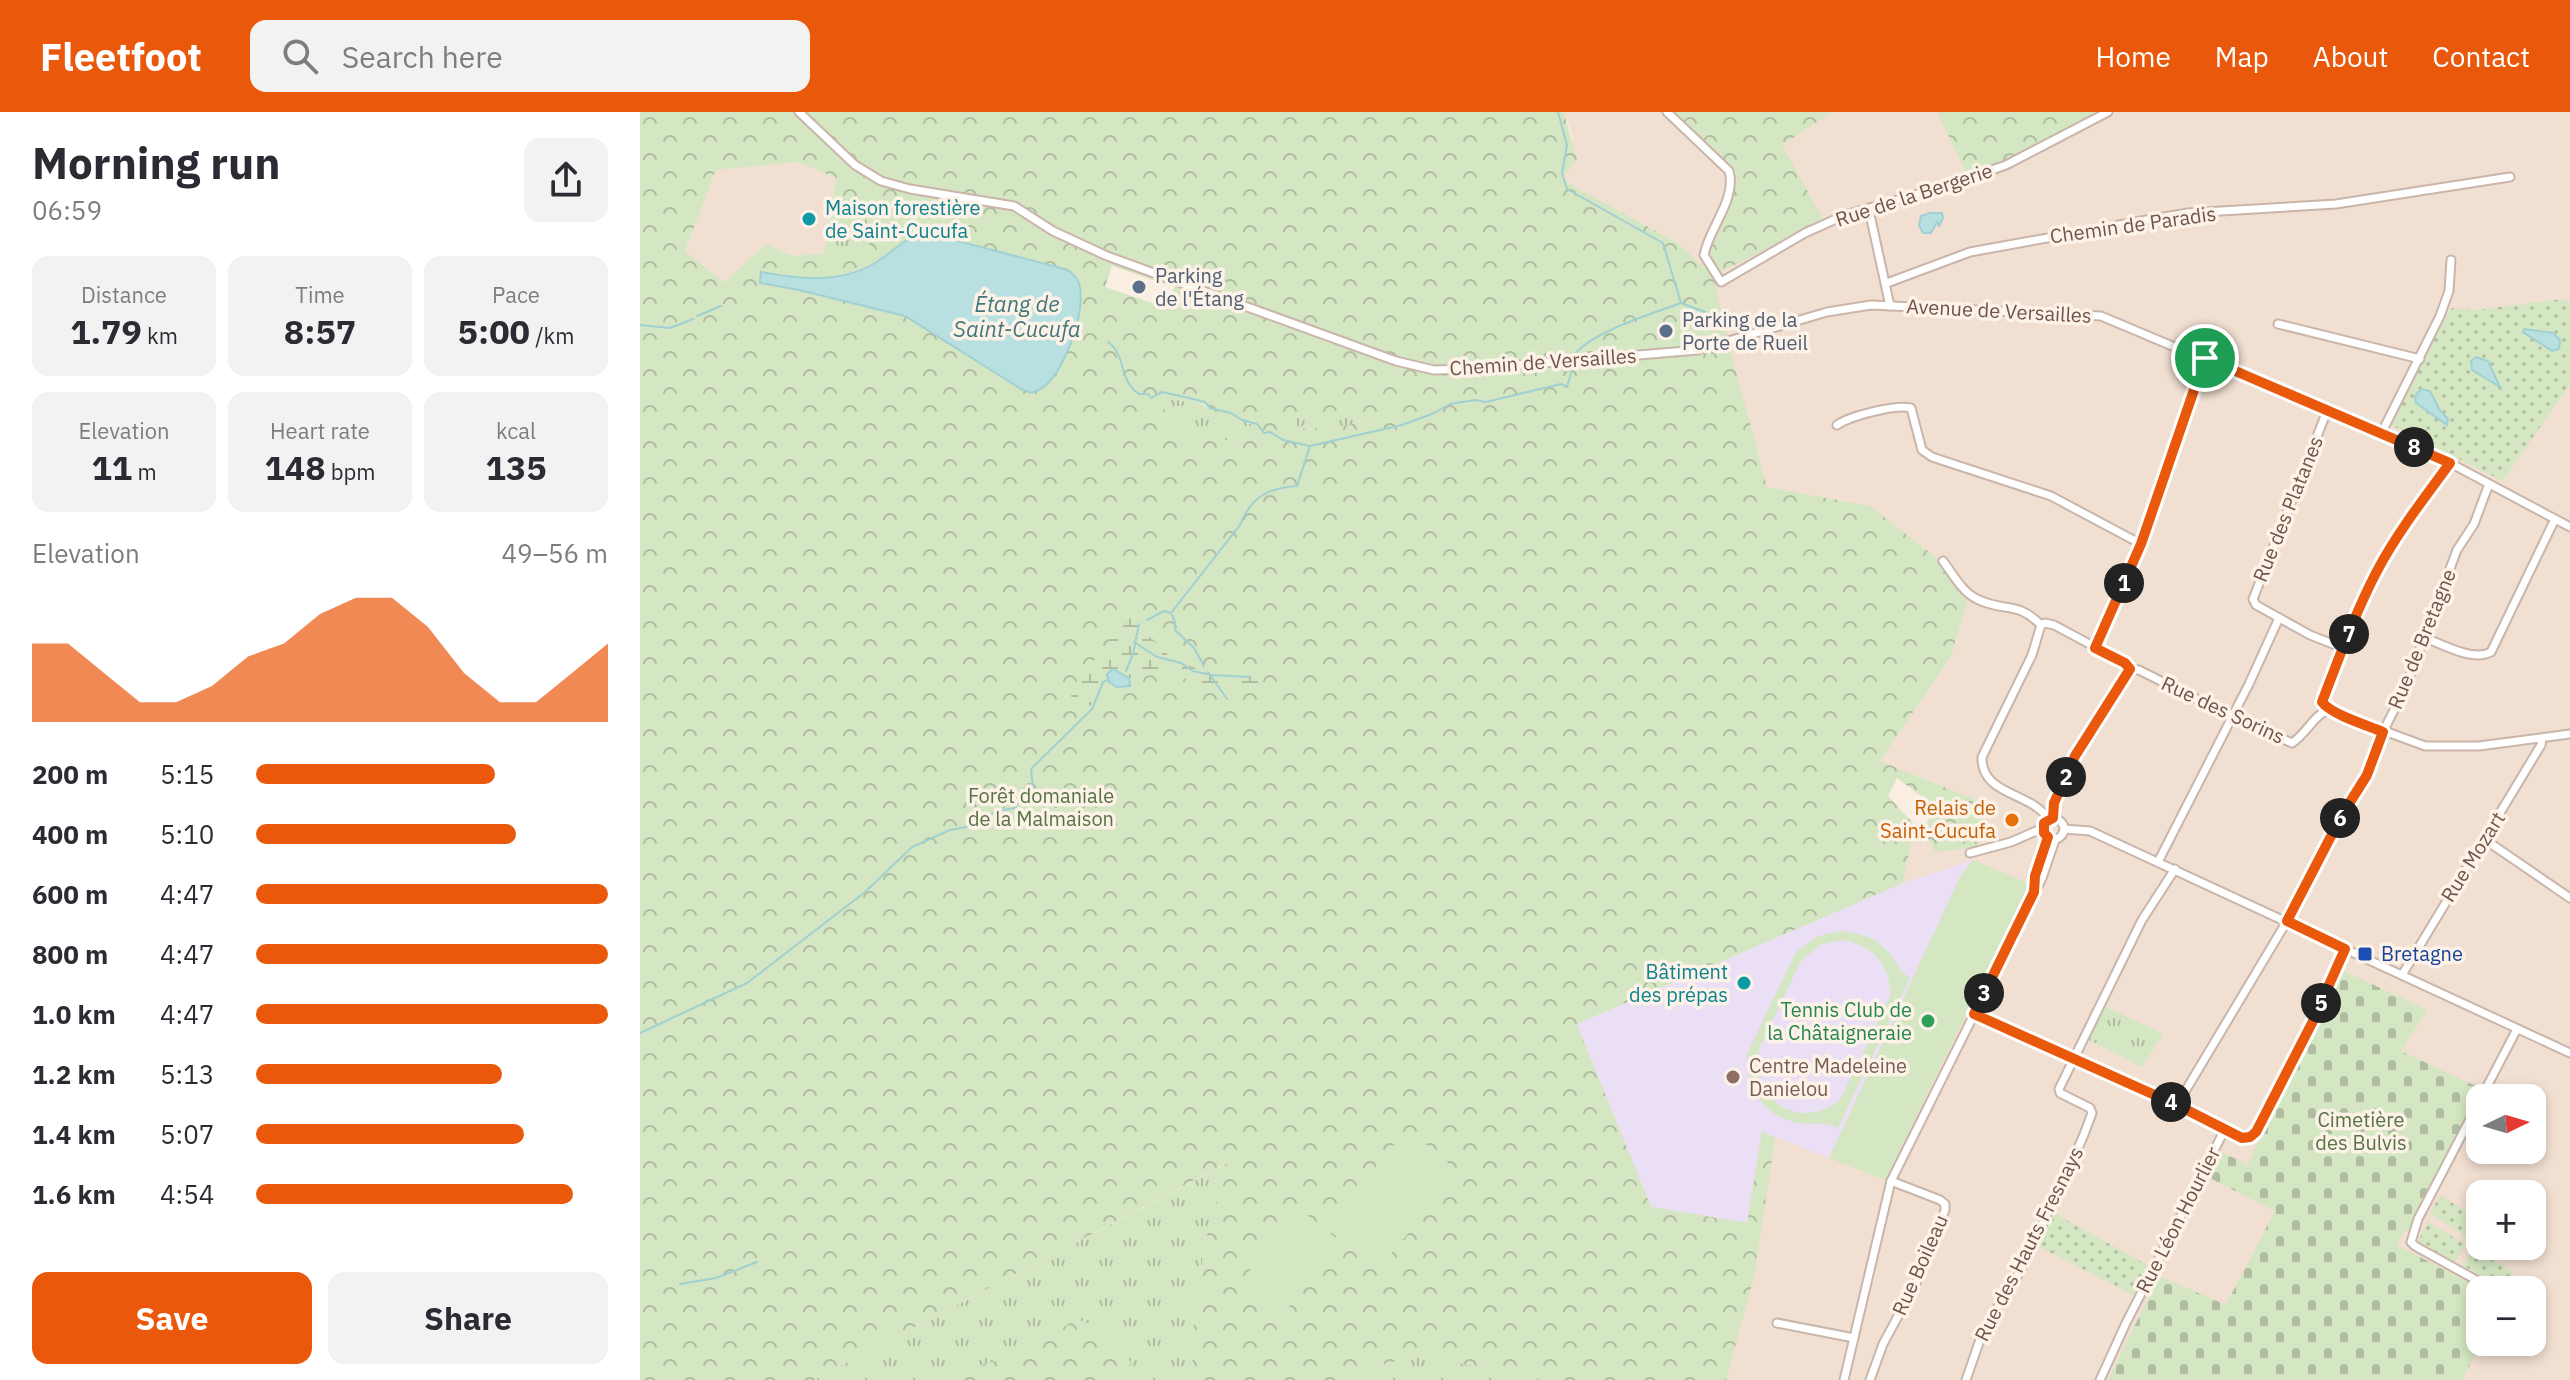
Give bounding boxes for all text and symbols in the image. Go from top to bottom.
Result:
search box [250,20,810,92]
text: Fleetfoot [40,32,202,81]
icon: search [278,34,322,78]
text: Search here [342,37,503,76]
text: Home [2095,38,2171,75]
text: Map [2215,38,2269,75]
text: About [2313,38,2388,75]
text: Contact [2432,38,2530,75]
text: Morning run [32,134,281,191]
button: share [524,138,608,222]
street label: Rue de la Bergerie [1832,156,1996,233]
text: 06:59 [32,193,102,227]
place label: Maison forestière de Saint-Cucufa [825,194,981,244]
street label: Chemin de Paradis [2048,199,2218,250]
marker: Maison forestière de Saint-Cucufa [800,210,818,228]
place label: Parking de l'Étang [1155,262,1244,312]
marker: Parking de l'Étang [1130,278,1148,296]
text: Distance [81,280,167,309]
text: Time [295,280,345,309]
text: Pace [492,280,540,309]
water label: Étang de Saint-Cucufa [953,289,1081,343]
street label: Avenue de Versailles [1906,292,2092,329]
place label: Parking de la Porte de Rueil [1682,306,1808,356]
text: 1.79 [70,309,142,353]
text: 8:57 [284,309,356,353]
text: 5:00 [458,309,530,353]
text: km [142,321,178,350]
text: /km [530,321,574,350]
marker: Parking de la Porte de Rueil [1657,322,1675,340]
pin [2171,324,2239,392]
icon: arrive [2183,336,2227,380]
street label: Chemin de Versailles [1449,341,1637,382]
text: Elevation [78,416,170,445]
text: Heart rate [270,416,370,445]
text: kcal [496,416,536,445]
pin: 8 [2394,427,2434,467]
street label: Rue des Platanes [2246,432,2329,586]
text: 8 [2407,432,2421,461]
text: 11 [91,445,132,489]
text: 148 [264,445,326,489]
text: 135 [485,445,547,489]
text: m [132,457,157,486]
text: bpm [326,457,376,486]
text: Elevation [32,536,140,570]
text: 49–56 m [501,536,608,570]
pin: 1 [2104,563,2144,603]
street label: Rue de Bretagne [2381,565,2462,713]
text: 1 [2117,568,2131,597]
pin: 7 [2329,614,2369,654]
text: 7 [2342,619,2356,648]
street label: Rue des Sorins [2157,669,2289,750]
text: 200 m [32,757,108,791]
text: 5:15 [160,757,214,791]
pin: 2 [2046,757,2086,797]
text: 2 [2059,762,2073,791]
park label: Forêt domaniale de la Malmaison [968,782,1114,832]
place label: Relais de Saint-Cucufa [1880,794,1996,844]
pin: 6 [2320,798,2360,838]
text: 6 [2333,803,2347,832]
street label: Rue Mozart [2434,806,2511,907]
marker: Relais de Saint-Cucufa [2003,811,2021,829]
text: 400 m [32,817,108,851]
text: 5:10 [160,817,214,851]
text: 600 m [32,877,108,911]
text: 4:47 [160,877,214,911]
text: 800 m [32,937,108,971]
text: 4:47 [160,937,214,971]
place label: Bretagne [2381,940,2463,967]
marker: Bretagne [2356,945,2374,963]
place label: Bâtiment des prépas [1629,958,1728,1008]
pin: 3 [1964,973,2004,1013]
marker: Bâtiment des prépas [1735,974,1753,992]
text: 3 [1977,978,1991,1007]
pin: 5 [2301,983,2341,1023]
text: 5 [2314,988,2328,1017]
place label: Tennis Club de la Châtaigneraie [1767,996,1912,1046]
text: 1.0 km [32,997,116,1031]
text: 4:47 [160,997,214,1031]
marker: Tennis Club de la Châtaigneraie [1919,1012,1937,1030]
place label: Centre Madeleine Danielou [1749,1052,1907,1102]
text: 1.2 km [32,1057,116,1091]
text: 5:13 [160,1057,214,1091]
marker: Centre Madeleine Danielou [1724,1068,1742,1086]
pin: 4 [2151,1082,2191,1122]
north arrow [2466,1084,2546,1164]
map controls [2466,1084,2546,1356]
text: 4 [2164,1087,2178,1116]
park label: Cimetière des Bulvis [2315,1106,2407,1156]
text: 1.4 km [32,1117,116,1151]
text: 5:07 [160,1117,214,1151]
street label: Rue des Hauts Fresnays [1968,1142,2089,1346]
street label: Rue Léon Hourlier [2129,1142,2226,1298]
text: 1.6 km [32,1177,116,1211]
text: 4:54 [160,1177,214,1211]
button: + [2466,1180,2546,1260]
street label: Rue Boileau [1885,1210,1954,1319]
button: Save [32,1272,312,1364]
button: Share [328,1272,608,1364]
button: − [2466,1276,2546,1356]

